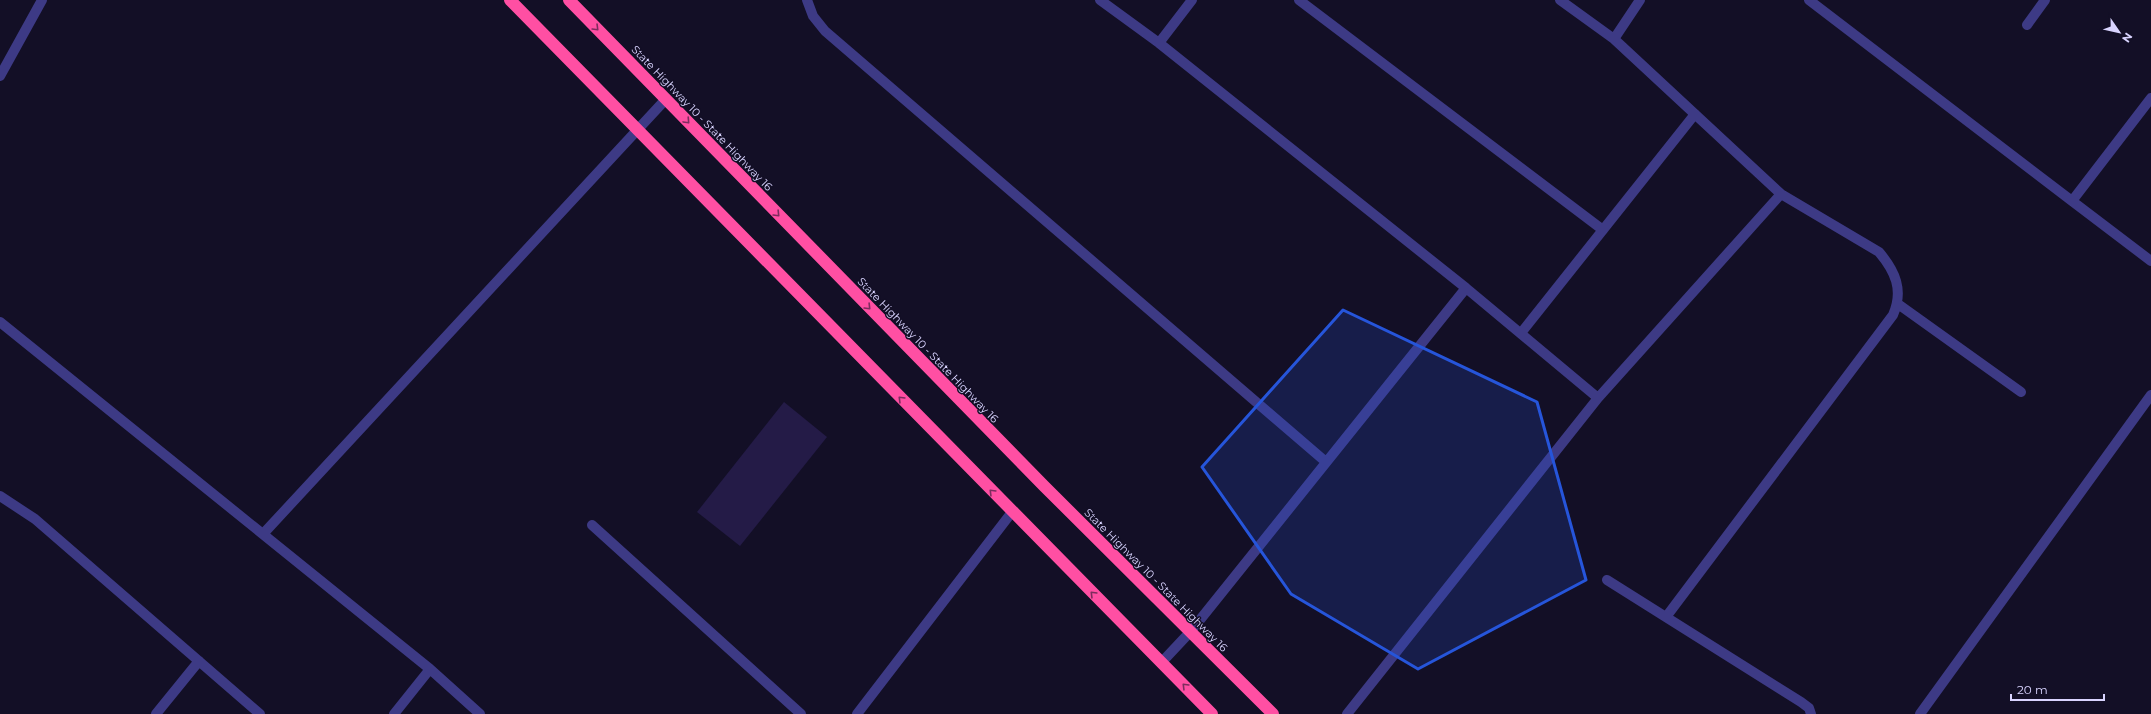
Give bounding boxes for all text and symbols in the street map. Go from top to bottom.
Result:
north arrow [2099,12,2139,52]
one-way arrow [591,23,599,31]
text: N [2119,30,2136,45]
street label: State Highway 10 - State Highway 16 [628,42,776,194]
one-way arrow [682,116,690,124]
one-way arrow [772,209,780,217]
street label: State Highway 10 - State Highway 16 [854,274,1002,426]
one-way arrow [863,302,871,310]
one-way arrow [898,396,906,404]
one-way arrow [989,489,997,497]
street label: State Highway 10 - State Highway 16 [1081,505,1231,655]
one-way arrow [1090,591,1098,599]
scale bar [2011,676,2104,702]
text: 20 m [2017,682,2048,697]
one-way arrow [1182,683,1190,691]

